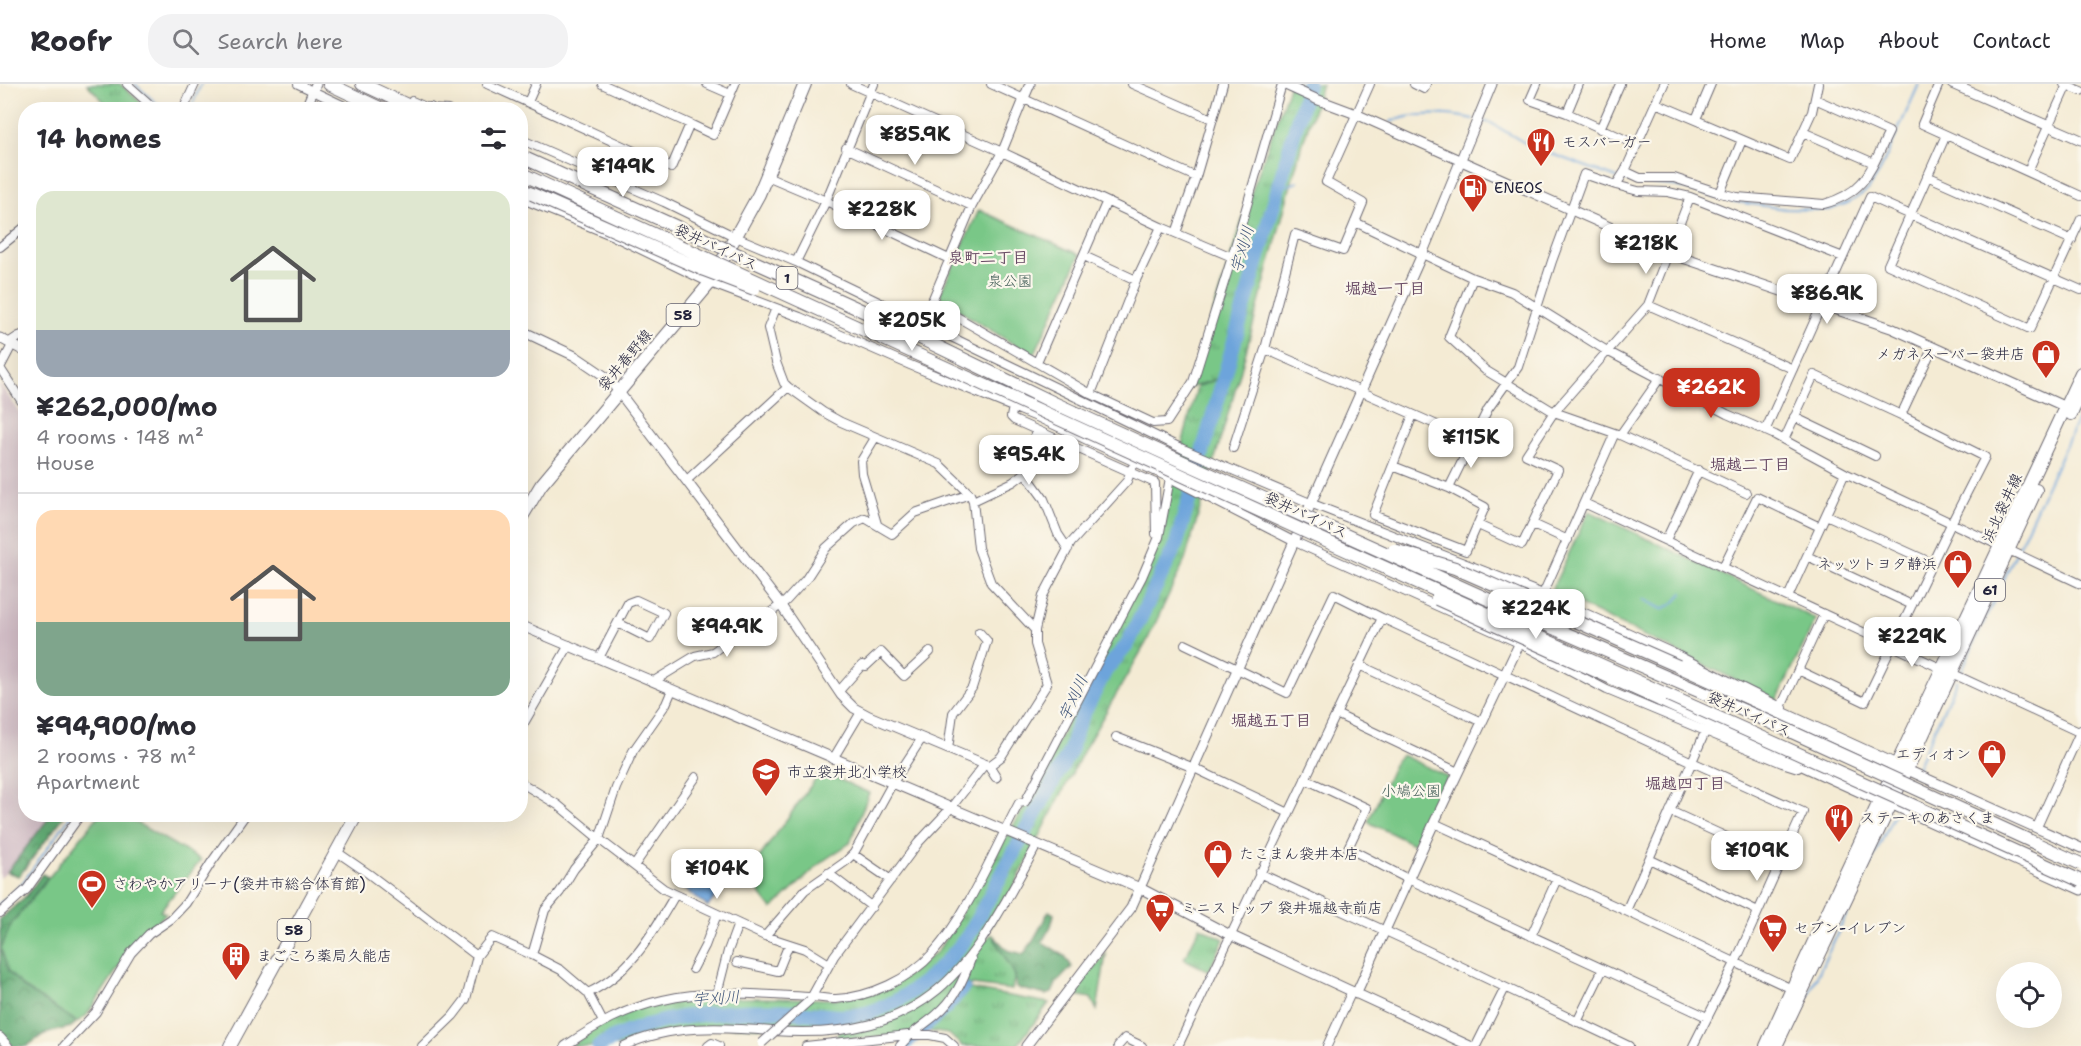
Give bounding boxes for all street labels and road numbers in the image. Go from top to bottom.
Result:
street label: 袋井バイパス [671,219,761,275]
road number: 1 [776,267,798,289]
road number: 58 [666,304,700,326]
street label: 袋井春野線 [593,325,657,395]
street label: 浜北袋井線 [1977,470,2027,546]
street label: 袋井バイパス [1261,487,1351,543]
road number: 61 [1975,579,2005,601]
street label: 袋井バイパス [1704,687,1794,741]
road number: 58 [278,919,310,941]

